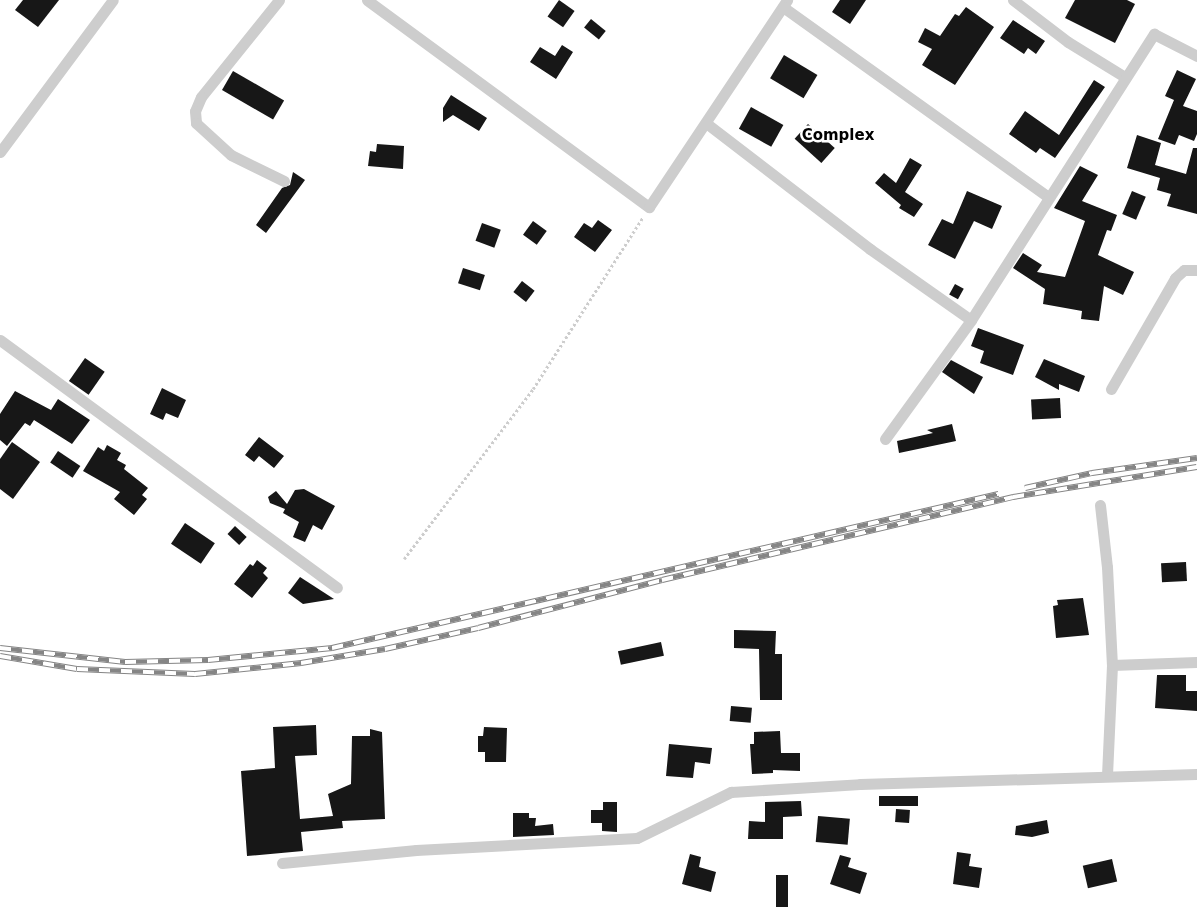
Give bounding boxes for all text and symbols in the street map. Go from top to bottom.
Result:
district label: Complex [802,127,874,145]

